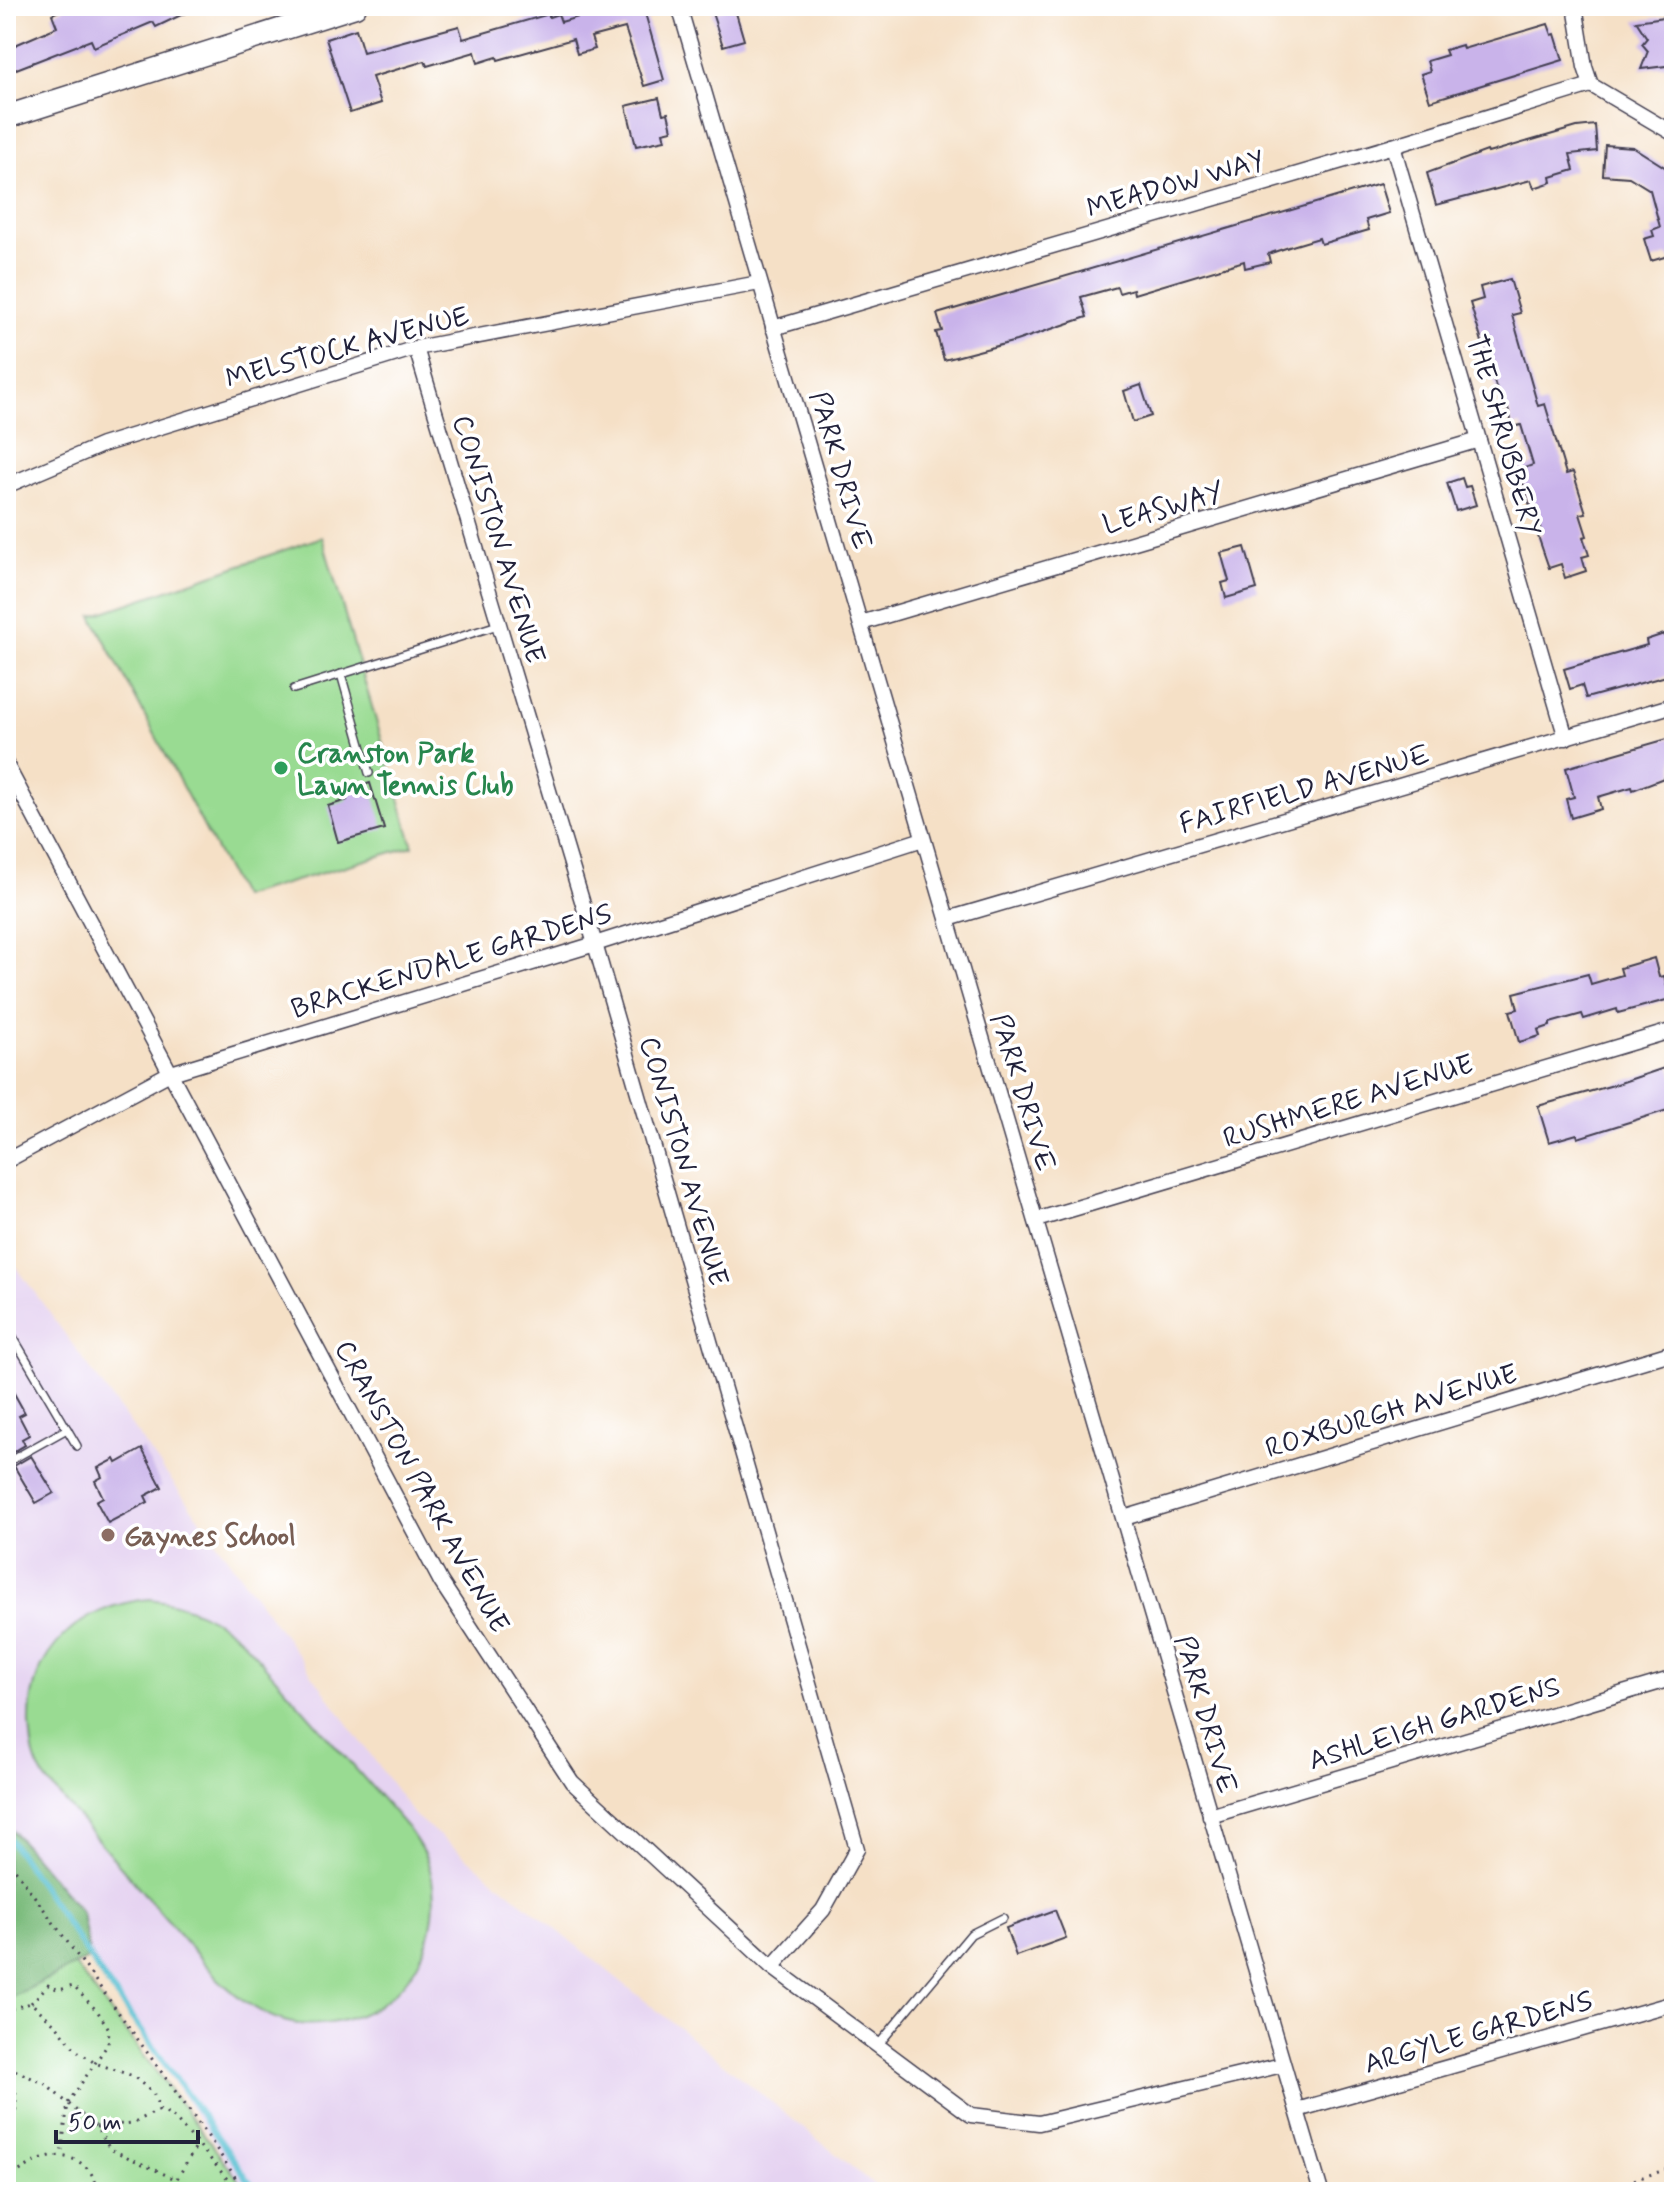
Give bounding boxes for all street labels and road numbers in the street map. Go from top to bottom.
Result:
street label: MEADOW WAY [1083,142,1269,228]
street label: MELSTOCK AVENUE [222,298,473,399]
street label: THE SHRUBBERY [1456,331,1549,541]
street label: PARK DRIVE [799,387,880,554]
street label: CONISTON AVENUE [442,411,553,668]
street label: LEASWAY [1099,474,1229,544]
street label: FAIRFIELD AVENUE [1175,737,1434,844]
street label: BRACKENDALE GARDENS [287,896,617,1029]
street label: PARK DRIVE [980,1009,1063,1176]
street label: CONISTON AVENUE [629,1033,736,1291]
street label: RUSHMERE AVENUE [1219,1047,1478,1158]
street label: CRANSTON PARK AVENUE [325,1334,517,1640]
street label: ROXBURGH AVENUE [1261,1356,1522,1468]
street label: PARK DRIVE [1164,1631,1245,1798]
street label: ASHLEIGH GARDENS [1304,1668,1565,1780]
street label: ARGYLE GARDENS [1360,1983,1598,2084]

